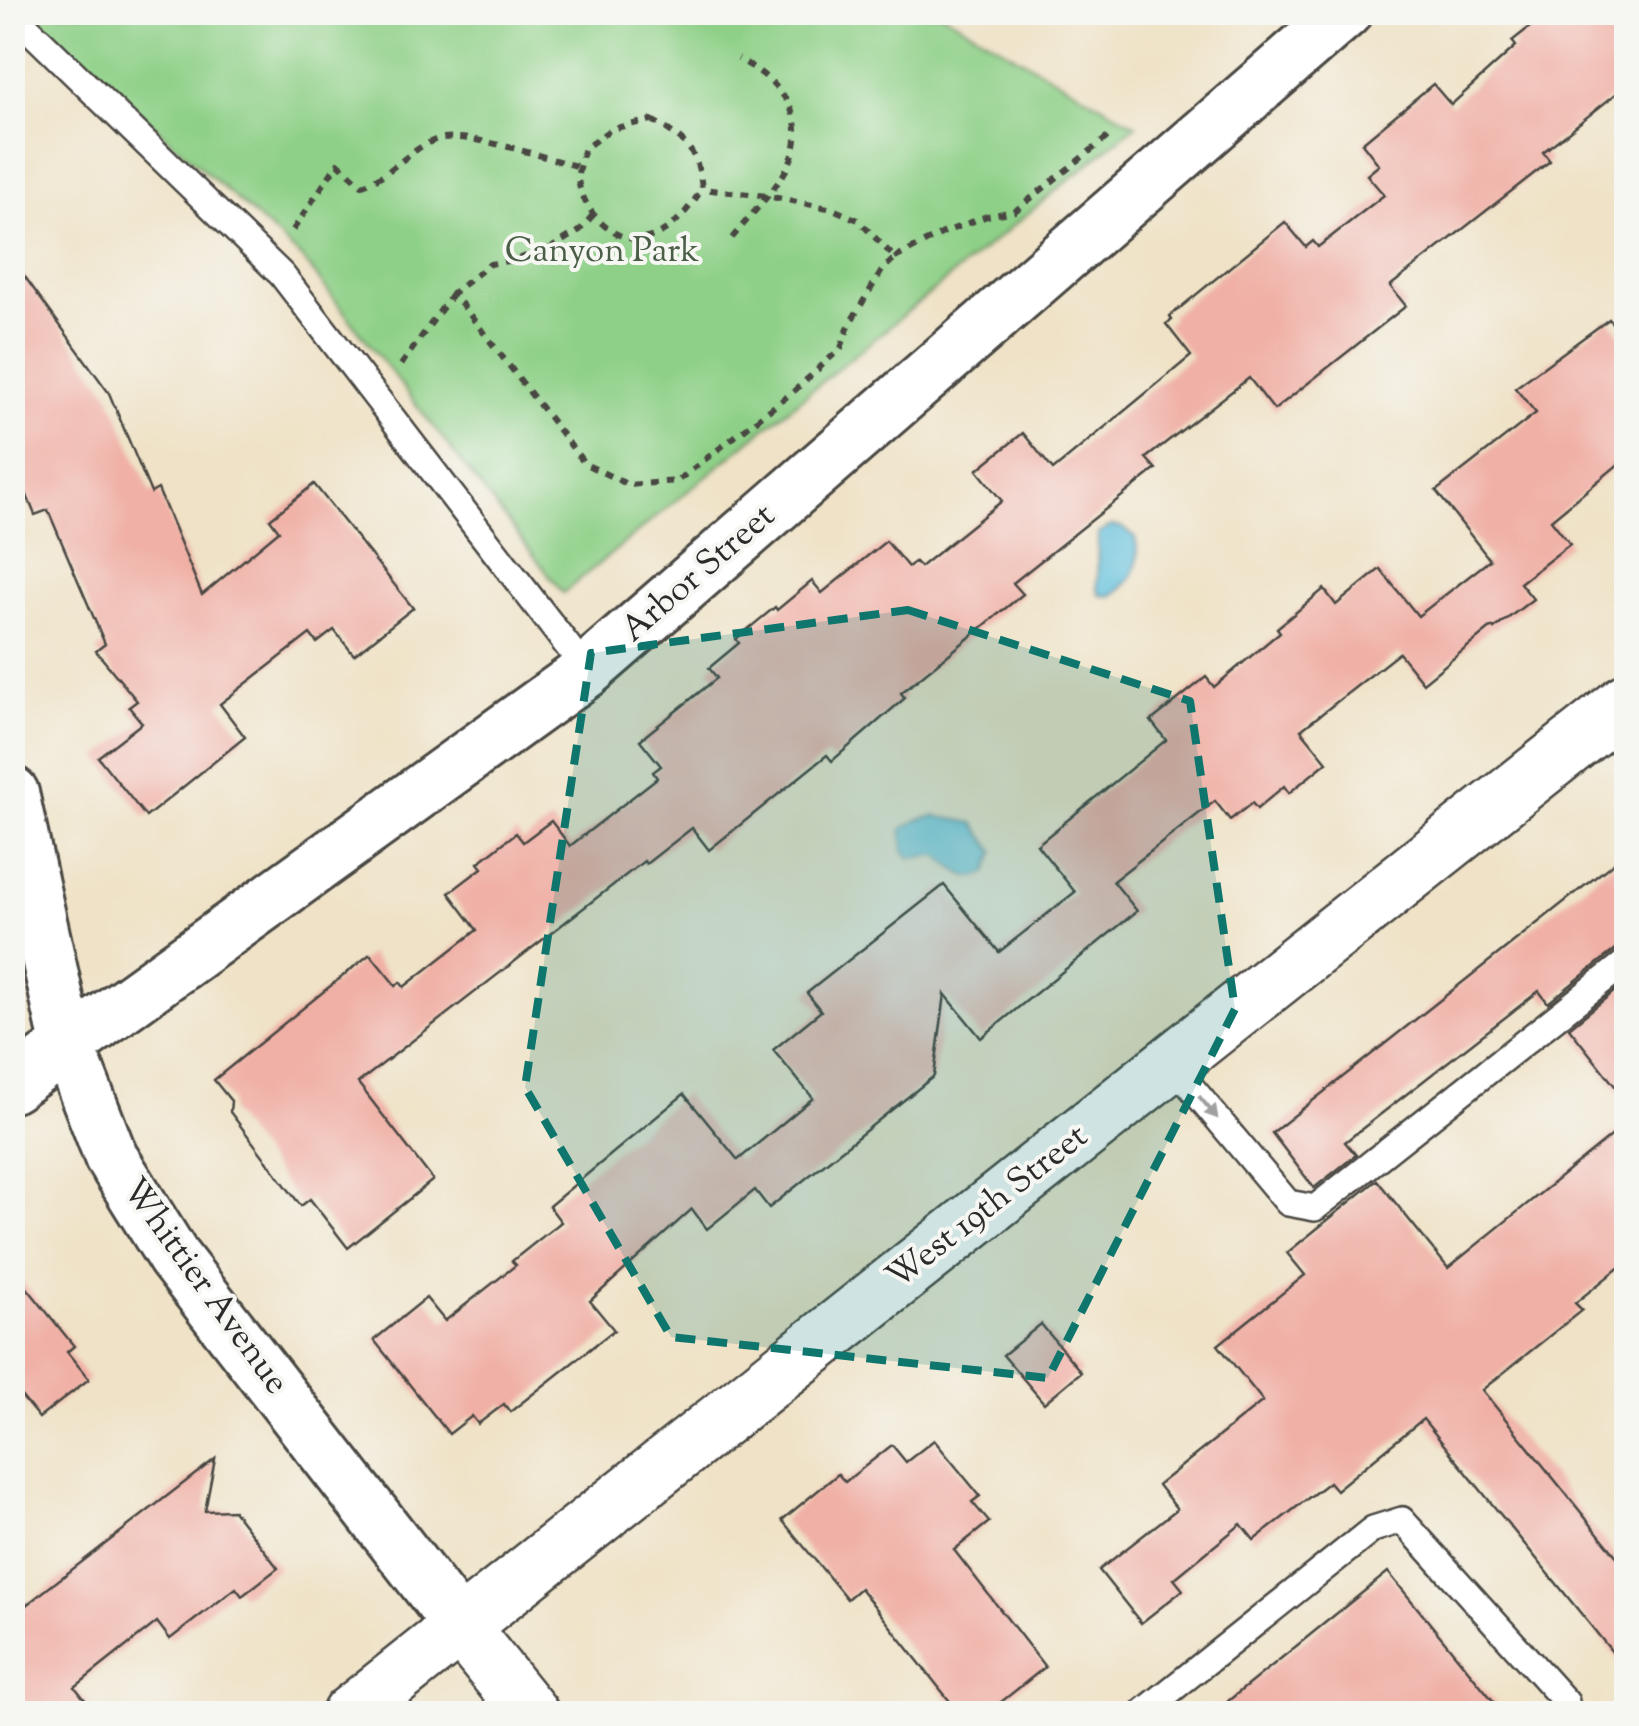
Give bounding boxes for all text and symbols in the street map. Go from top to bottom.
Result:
park label: Canyon Park [505,227,699,278]
street label: Arbor Street [611,493,787,655]
one-way arrow [1197,1095,1218,1120]
street label: West 19th Street [876,1113,1100,1303]
street label: Whittier Avenue [108,1168,300,1406]

